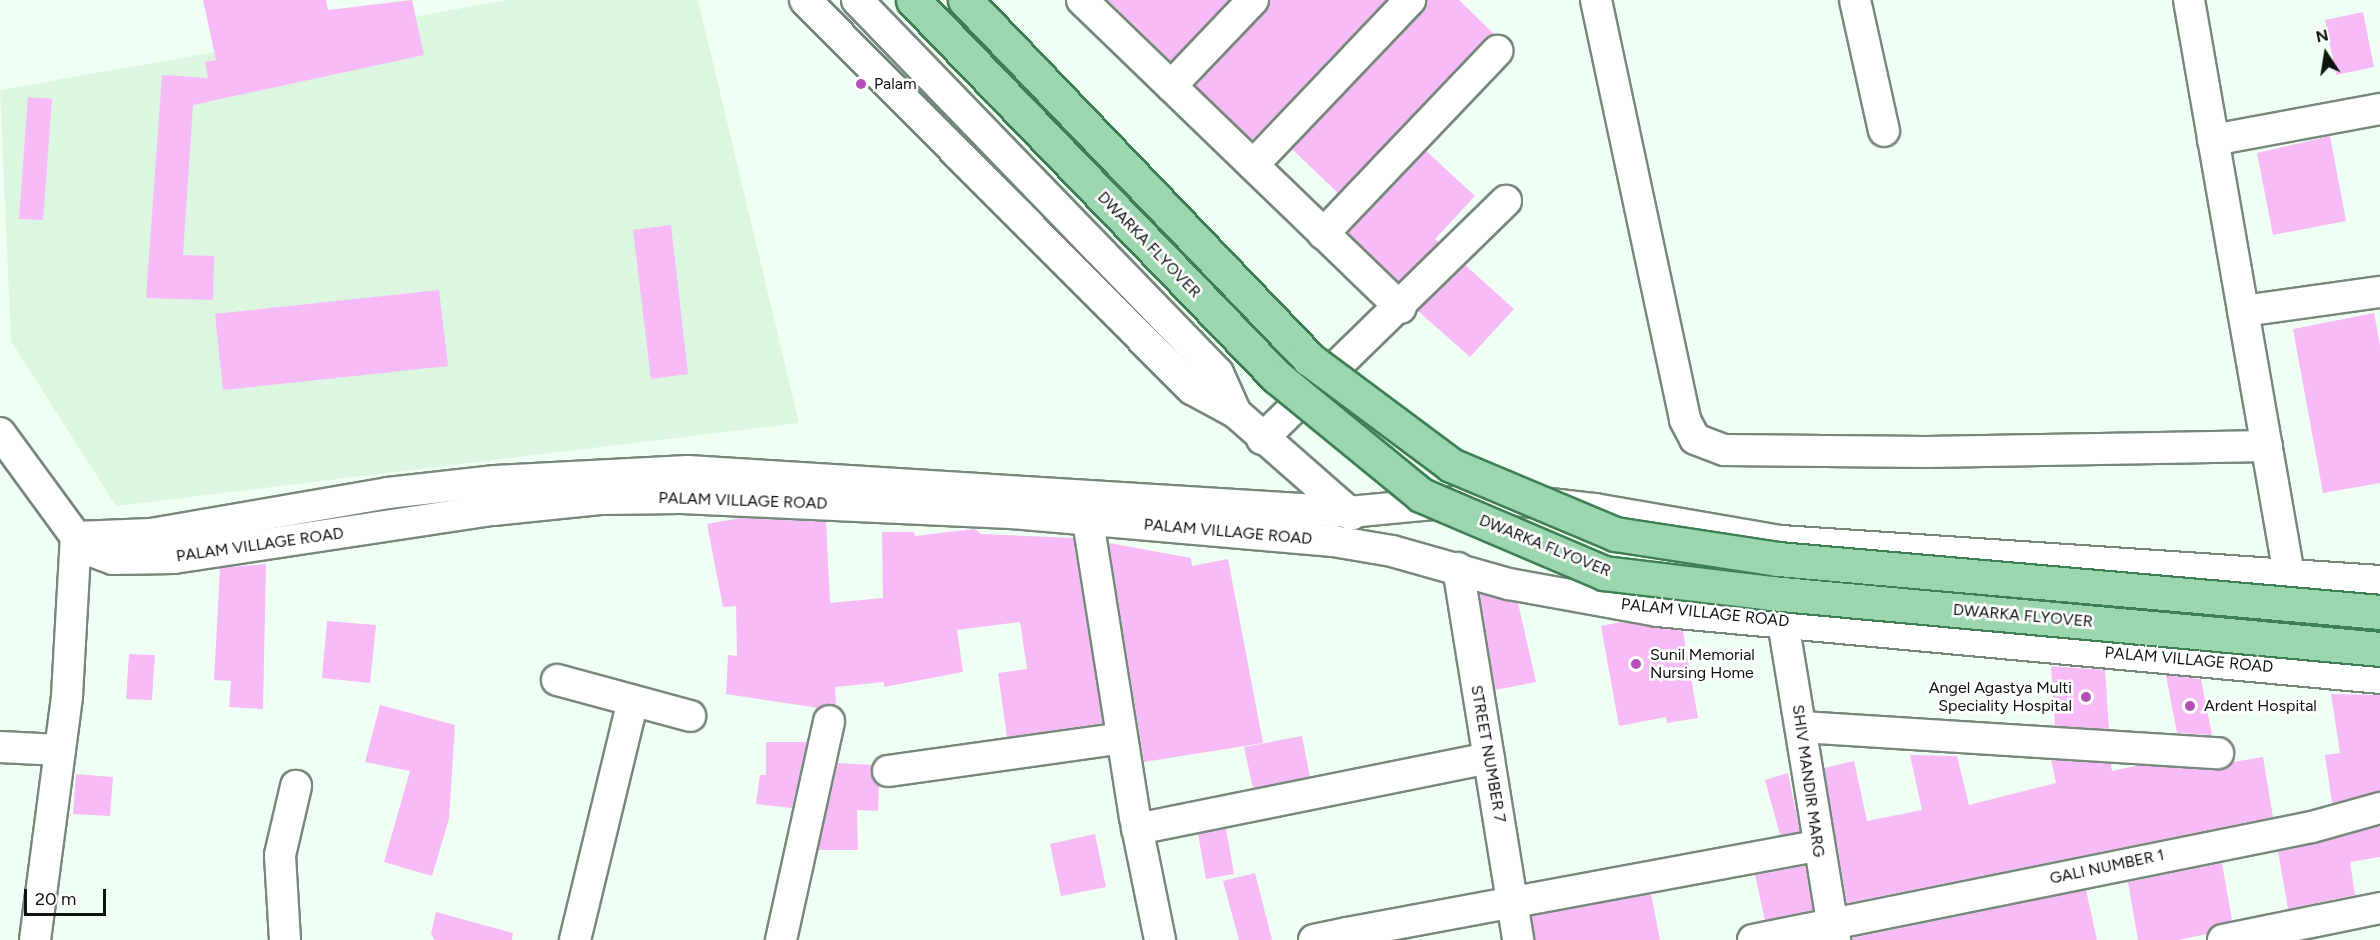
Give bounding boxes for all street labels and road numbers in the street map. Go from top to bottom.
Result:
street label: DWARKA FLYOVER [1093,188,1205,302]
street label: PALAM VILLAGE ROAD [658,488,828,514]
street label: DWARKA FLYOVER [1476,511,1614,581]
street label: PALAM VILLAGE ROAD [1143,515,1313,549]
street label: PALAM VILLAGE ROAD [175,524,345,566]
street label: PALAM VILLAGE ROAD [1620,595,1790,631]
street label: DWARKA FLYOVER [1952,600,2094,632]
street label: PALAM VILLAGE ROAD [2104,643,2274,677]
street label: STREET NUMBER 7 [1466,684,1510,824]
street label: SHIV MANDIR MARG [1788,704,1828,858]
street label: GALI NUMBER 1 [2048,845,2166,889]

